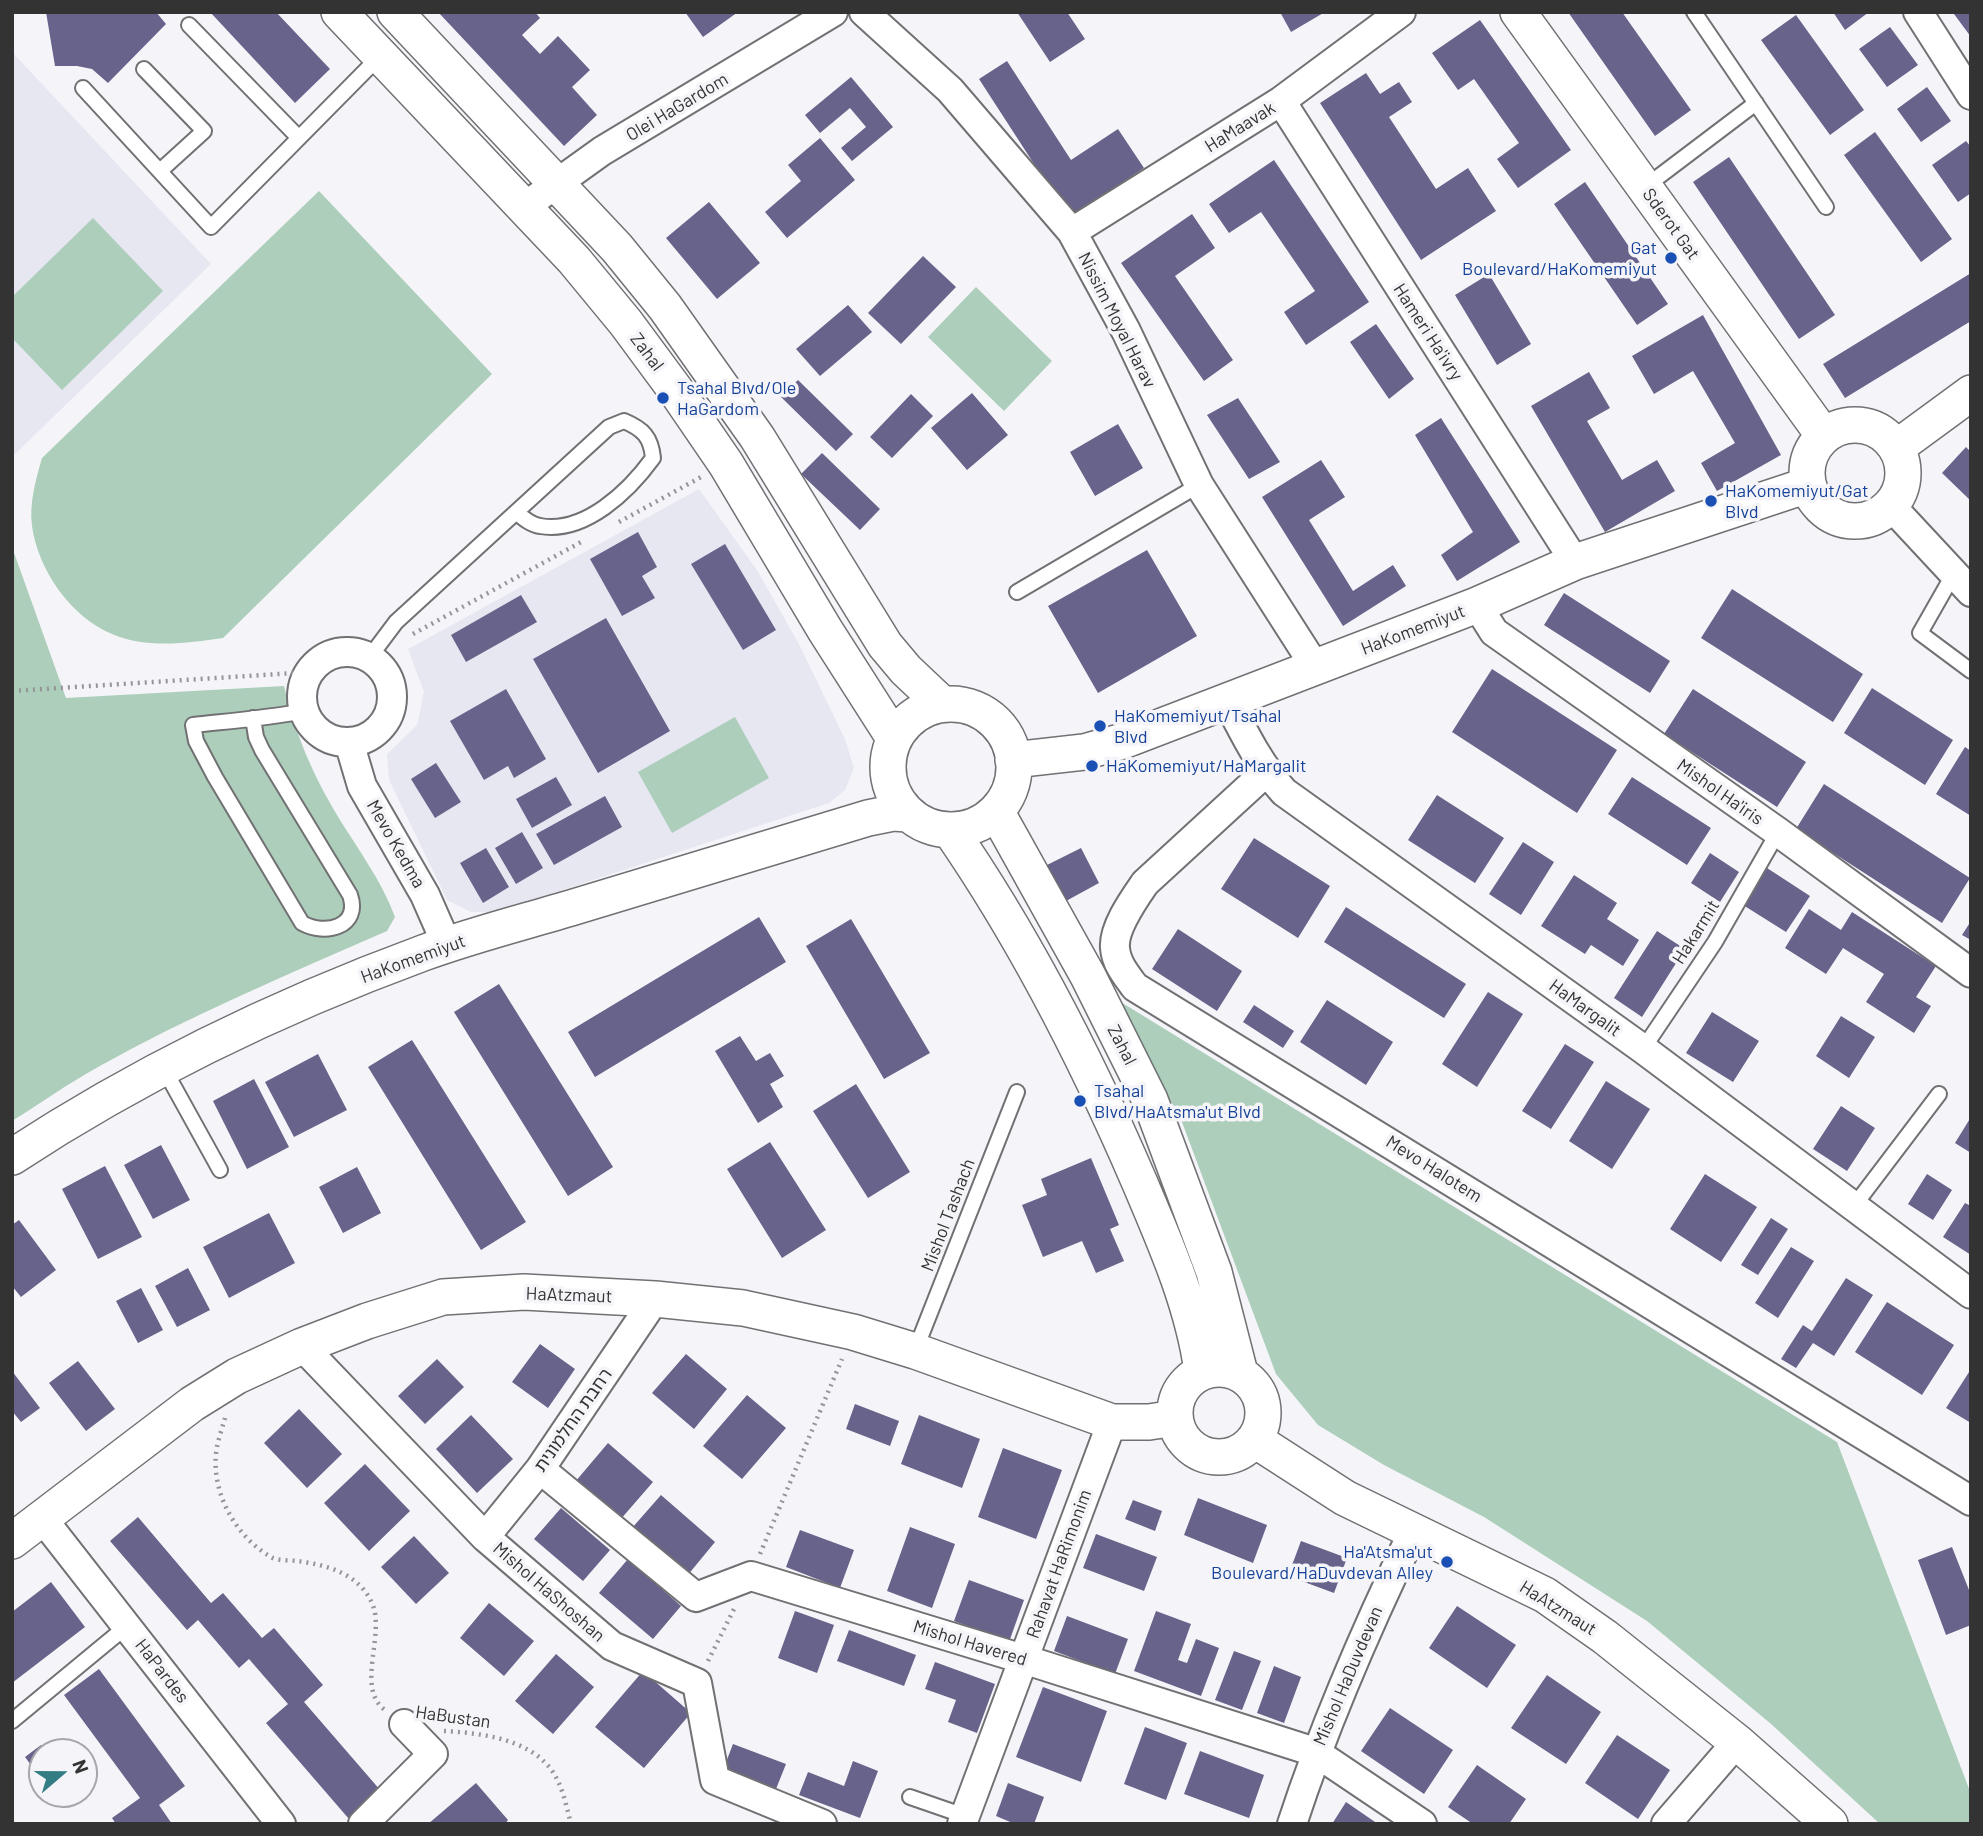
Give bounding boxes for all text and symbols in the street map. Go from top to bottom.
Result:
street label: Olei HaGardom [622,68,732,146]
street label: HaMaavak [1201,97,1279,157]
street label: Sderot Gat [1638,184,1704,264]
place label: Gat Boulevard/HaKomemiyut [1462,237,1657,280]
street label: Nissim Moyal Harav [1073,249,1161,391]
marker: Gat Boulevard/HaKomemiyut [1663,250,1679,266]
street label: Hameri Ha'ivry [1389,279,1467,385]
street label: Zahal [626,329,668,375]
place label: Tsahal Blvd/Ole HaGardom [677,377,796,420]
marker: Tsahal Blvd/Ole HaGardom [655,390,671,406]
place label: HaKomemiyut/Gat Blvd [1725,480,1868,522]
marker: HaKomemiyut/Gat Blvd [1703,493,1719,509]
street label: HaKomemiyut [1358,600,1468,660]
place label: HaKomemiyut/Tsahal Blvd [1114,705,1281,748]
marker: HaKomemiyut/Tsahal Blvd [1092,718,1108,734]
street label: Mishol Ha'iris [1673,754,1767,830]
place label: HaKomemiyut/HaMargalit [1106,755,1307,777]
marker: HaKomemiyut/HaMargalit [1084,758,1100,774]
street label: Mevo Kedma [362,796,430,892]
street label: Hakarmit [1668,896,1724,968]
street label: HaKomemiyut [358,930,468,988]
street label: HaMargalit [1545,975,1625,1041]
street label: Zahal [1103,1021,1141,1069]
place label: Tsahal Blvd/HaAtsma'ut Blvd [1094,1080,1261,1122]
marker: Tsahal Blvd/HaAtsma'ut Blvd [1072,1093,1088,1109]
street label: Mevo Halotem [1382,1131,1486,1207]
street label: Mishol Tashach [917,1156,979,1274]
street label: HaAtzmaut [525,1283,613,1307]
street label: רחבת החלמונית [529,1364,617,1476]
street label: Rahavat HaRimonim [1022,1487,1096,1641]
street label: Mishol HaShoshan [489,1537,609,1647]
place label: Ha'Atsma'ut Boulevard/HaDuvdevan Alley [1211,1541,1433,1584]
marker: Ha'Atsma'ut Boulevard/HaDuvdevan Alley [1439,1554,1455,1570]
street label: HaAtzmaut [1516,1576,1600,1640]
street label: Mishol HaDuvdevan [1309,1603,1387,1749]
street label: Mishol Havered [911,1615,1029,1671]
street label: HaPardes [130,1635,194,1707]
street label: HaBustan [414,1701,492,1733]
north arrow [28,1738,98,1808]
text: N [68,1756,94,1776]

